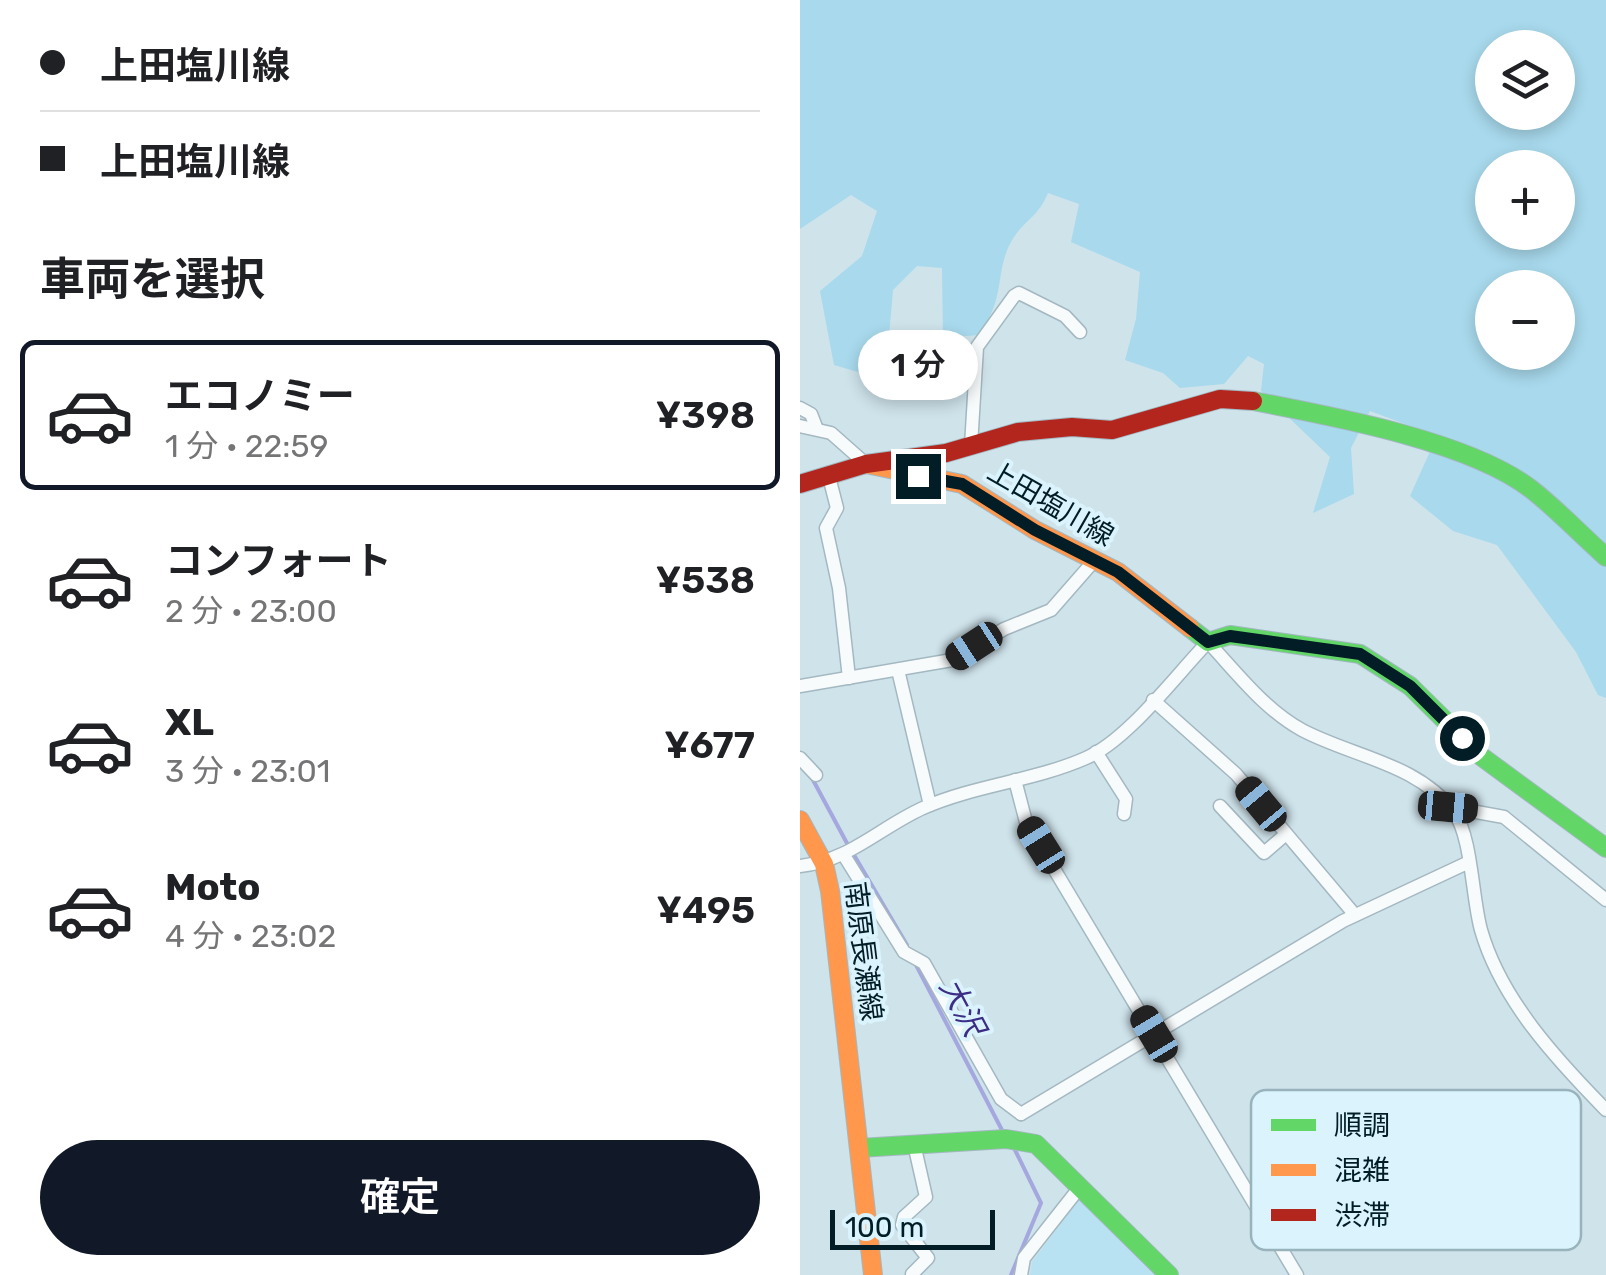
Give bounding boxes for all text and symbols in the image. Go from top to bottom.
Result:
map controls [1475,30,1575,370]
button: layers [1475,30,1575,130]
text: 上田塩川線 [100,43,290,89]
text: 上田塩川線 [100,139,290,185]
button: + [1475,150,1575,250]
text: 車両を選択 [40,253,265,306]
button: − [1475,270,1575,370]
callout: 1 分 [858,331,978,401]
text: 1 分 [891,346,945,384]
icon: car [45,370,135,460]
text: エコノミー [165,373,355,419]
text: ¥398 [656,392,755,438]
text: 1 分 · 22:59 [165,427,329,465]
route end [896,454,941,499]
street label: 上田塩川線 [982,454,1120,553]
icon: car [45,535,135,625]
text: コンフォート [165,538,392,584]
text: ¥538 [656,557,755,603]
text: 2 分 · 23:00 [165,592,337,630]
car [941,617,1007,675]
text: XL [165,699,214,745]
icon: car [45,700,135,790]
route start [1440,716,1485,761]
text: ¥677 [664,722,755,768]
text: 3 分 · 23:01 [165,752,331,790]
car [1230,771,1292,837]
car [1417,789,1479,825]
car [1012,812,1070,878]
text: Moto [165,864,261,910]
icon: car [45,865,135,955]
street label: 南原長瀬線 [839,880,888,1023]
text: ¥495 [656,887,755,933]
text: 4 分 · 23:02 [165,917,336,955]
water label: 大沢 [932,972,994,1045]
car [1126,1001,1182,1067]
legend [1251,1090,1581,1250]
text: 順調 [1334,1109,1390,1142]
button: 確定 [40,1140,760,1255]
text: 混雑 [1334,1154,1390,1187]
text: 渋滞 [1334,1199,1390,1232]
scale bar [830,1205,995,1250]
text: 100 m [845,1211,924,1244]

